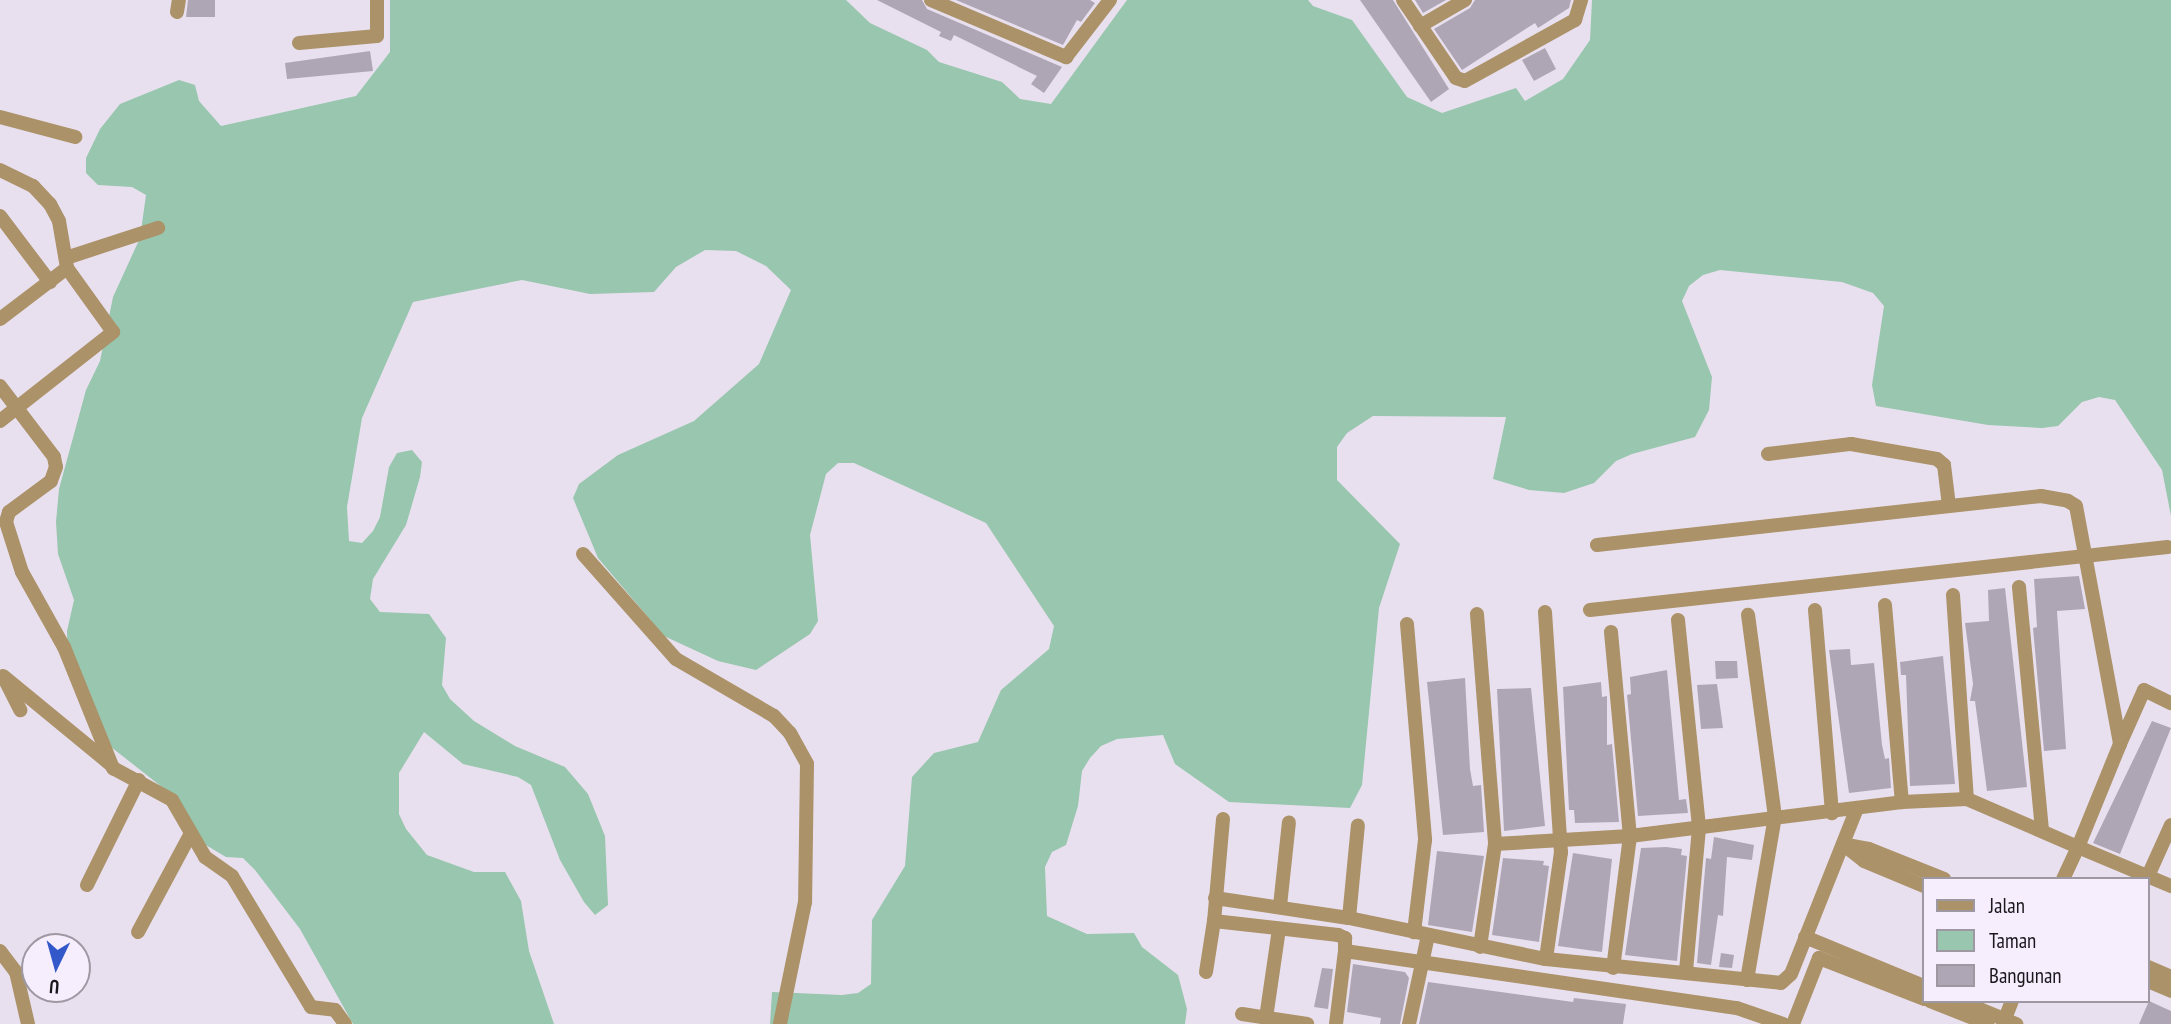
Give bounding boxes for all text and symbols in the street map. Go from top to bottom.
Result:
legend [1923,877,2150,1003]
text: Jalan [1989,892,2025,919]
text: Taman [1989,927,2036,954]
north arrow [21,933,91,1003]
text: Bangunan [1989,962,2062,989]
text: U [48,975,60,999]

